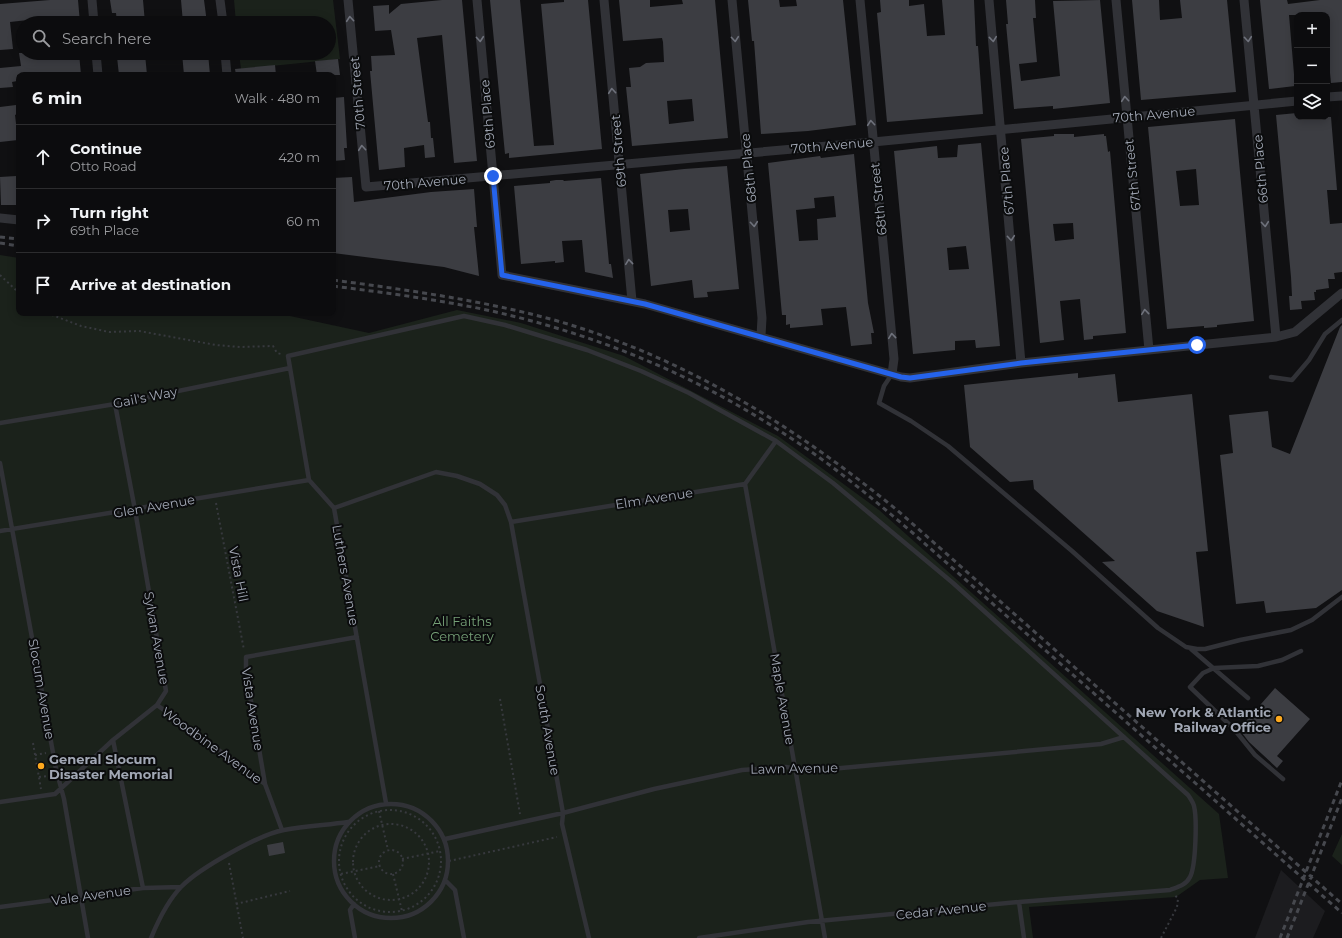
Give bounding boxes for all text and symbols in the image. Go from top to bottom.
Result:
map controls [1294,12,1330,120]
button: + [1294,12,1330,48]
one-way arrow [346,15,355,22]
search box [16,16,336,60]
icon: search [30,27,52,49]
text: Search here [62,29,151,48]
one-way arrow [476,36,485,42]
one-way arrow [731,36,740,42]
one-way arrow [988,36,997,42]
one-way arrow [1243,36,1252,42]
button: − [1294,48,1330,84]
street label: 70th Street [346,56,368,130]
street label: 69th Place [476,79,498,149]
button: layers [1294,84,1330,120]
text: 6 min [32,88,82,108]
one-way arrow [608,88,617,94]
text: Walk · 480 m [234,90,320,106]
one-way arrow [1121,96,1130,102]
street label: 70th Avenue [1112,102,1196,126]
street label: 69th Street [607,114,629,188]
one-way arrow [867,120,876,126]
street label: 68th Place [736,133,760,203]
street label: 70th Avenue [790,133,874,157]
street label: 66th Place [1249,134,1271,204]
street label: 67th Street [1120,138,1144,212]
text: Continue [70,139,142,158]
one-way arrow [358,145,367,151]
icon: ahead [32,146,54,168]
street label: 67th Place [995,146,1017,216]
text: 420 m [278,149,320,165]
text: Otto Road [70,158,137,174]
street label: 68th Street [866,162,890,236]
route end [484,167,502,185]
street label: 70th Avenue [383,170,467,194]
text: Turn right [70,203,149,222]
icon: right [32,210,54,232]
text: 60 m [286,213,320,229]
one-way arrow [749,221,758,227]
one-way arrow [1260,221,1269,227]
text: 69th Place [70,222,139,238]
one-way arrow [1006,235,1015,241]
one-way arrow [624,259,633,265]
icon: arrive [32,274,54,296]
text: Arrive at destination [70,275,231,294]
one-way arrow [1141,309,1150,315]
one-way arrow [887,333,896,339]
route start [1188,336,1206,354]
street label: Gail's Way [111,383,179,411]
street label: Elm Avenue [614,484,694,512]
street label: Glen Avenue [112,491,196,521]
street label: Luthers Avenue [329,523,363,627]
street label: Vista Hill [226,545,252,603]
street label: Sylvan Avenue [141,590,173,686]
park label: All Faiths Cemetery [430,613,495,644]
street label: Slocum Avenue [25,637,59,741]
street label: Maple Avenue [767,652,799,746]
street label: Vista Avenue [239,666,267,752]
street label: South Avenue [532,684,564,777]
street label: Woodbine Avenue [159,703,265,787]
place label: New York & Atlantic Railway Office [1135,704,1271,735]
marker: New York & Atlantic Railway Office [1274,714,1284,724]
place label: General Slocum Disaster Memorial [49,751,173,782]
street label: Lawn Avenue [750,759,838,777]
marker: General Slocum Disaster Memorial [36,761,46,771]
street label: Vale Avenue [50,882,132,908]
street label: Cedar Avenue [895,897,987,923]

